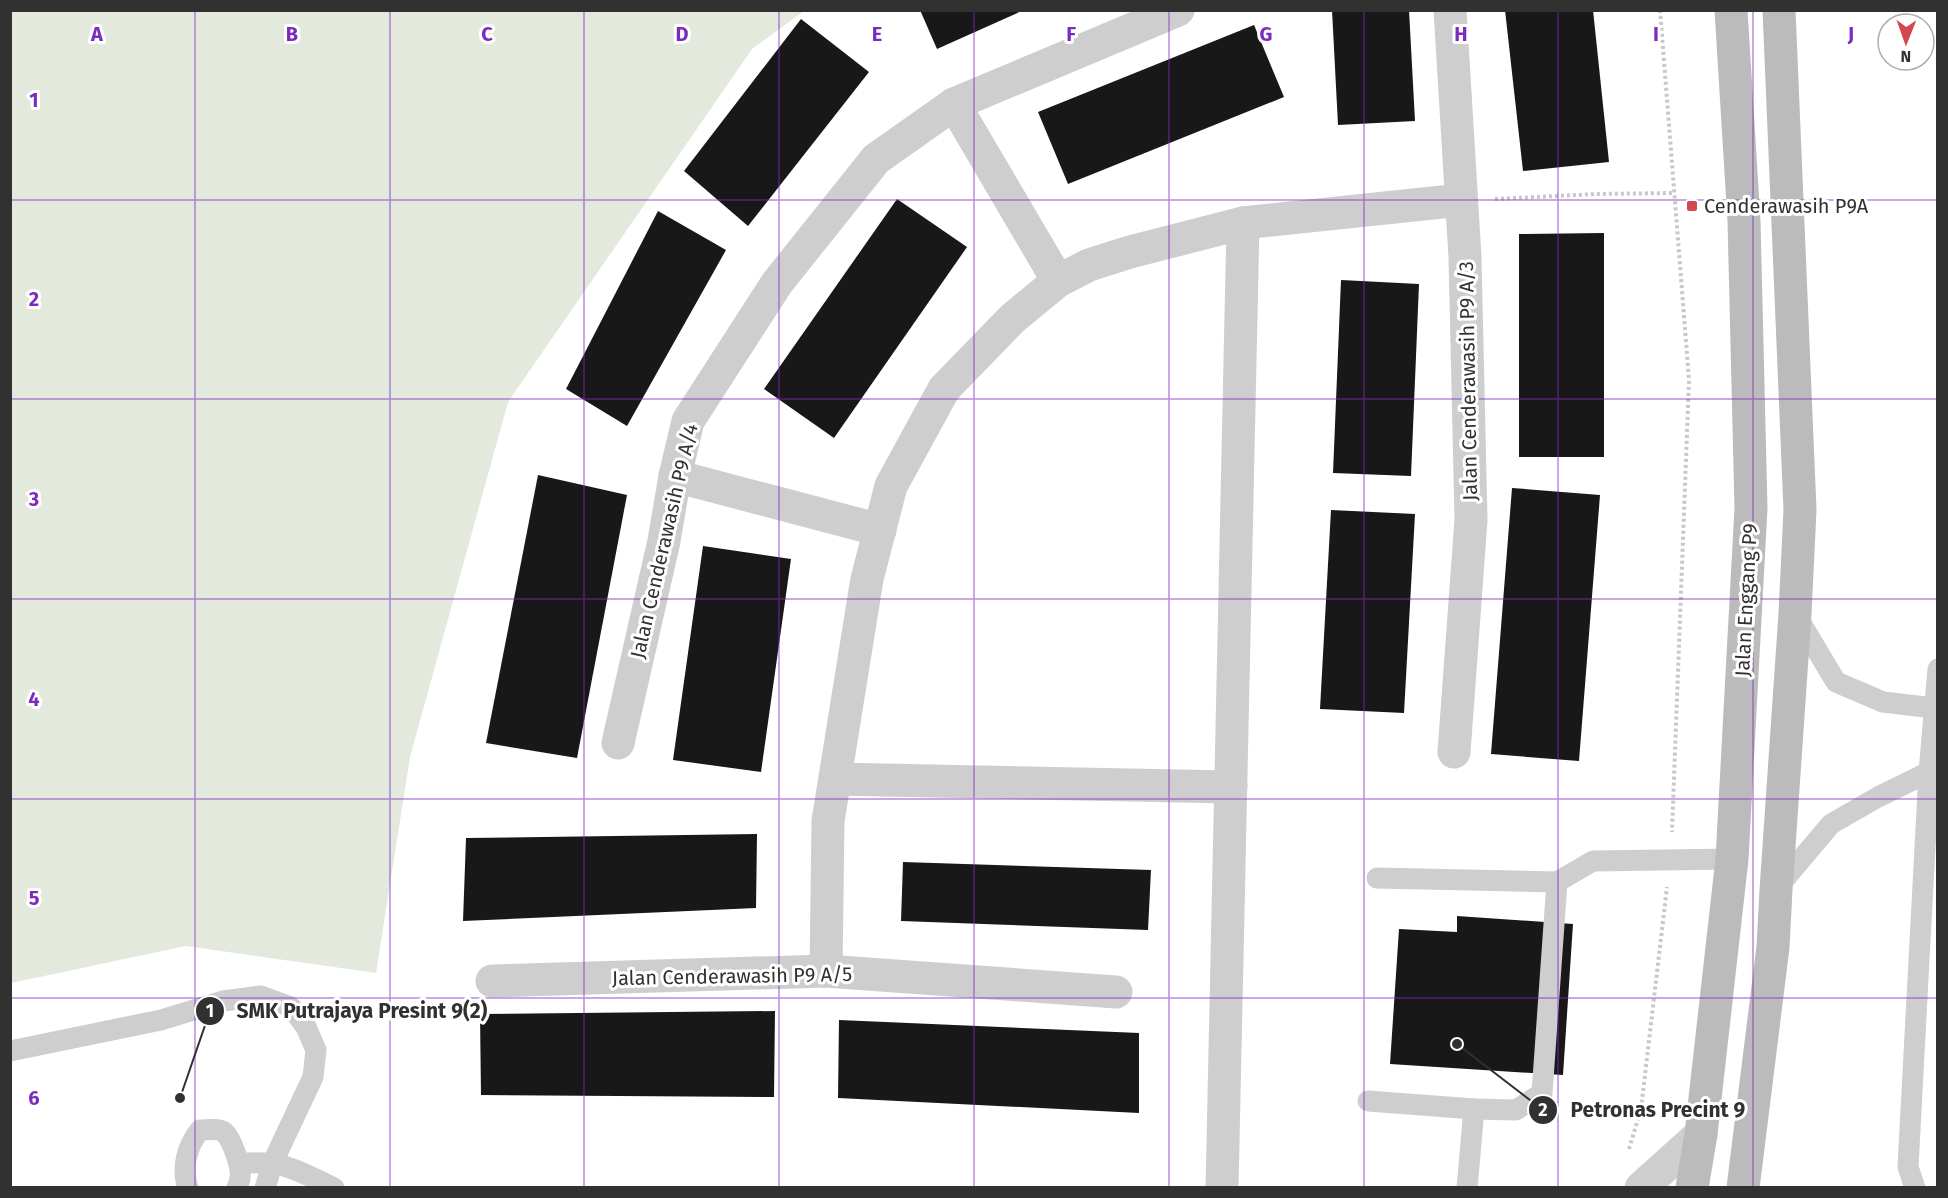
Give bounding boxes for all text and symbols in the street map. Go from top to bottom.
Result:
north arrow [1876,12,1936,72]
text: A [90,22,104,46]
text: B [286,22,298,46]
text: C [481,22,493,46]
text: D [675,22,689,46]
text: E [872,22,882,46]
text: F [1066,22,1076,46]
text: G [1260,22,1272,46]
text: H [1454,22,1468,46]
text: I [1653,22,1659,46]
text: J [1847,22,1854,46]
text: N [1900,47,1911,66]
text: 1 [29,88,39,112]
place label: Cenderawasih P9A [1704,194,1869,218]
marker: Cenderawasih P9A [1685,199,1699,213]
street label: Jalan Cenderawasih P9 A/3 [1454,261,1482,501]
text: 2 [29,287,39,311]
street label: Jalan Cenderawasih P9 A/4 [625,421,703,661]
text: 3 [28,487,39,511]
street label: Jalan Enggang P9 [1730,523,1762,677]
text: 4 [28,687,40,711]
text: 5 [29,886,40,910]
street label: Jalan Cenderawasih P9 A/5 [612,962,852,990]
callout: SMK Putrajaya Presint 9(2) [195,991,500,1030]
text: SMK Putrajaya Presint 9(2) [237,998,488,1024]
text: 1 [206,1000,214,1022]
text: 6 [28,1086,40,1110]
callout: Petronas Precint 9 [1528,1090,1757,1129]
text: Petronas Precint 9 [1571,1097,1746,1123]
text: 2 [1538,1099,1548,1121]

